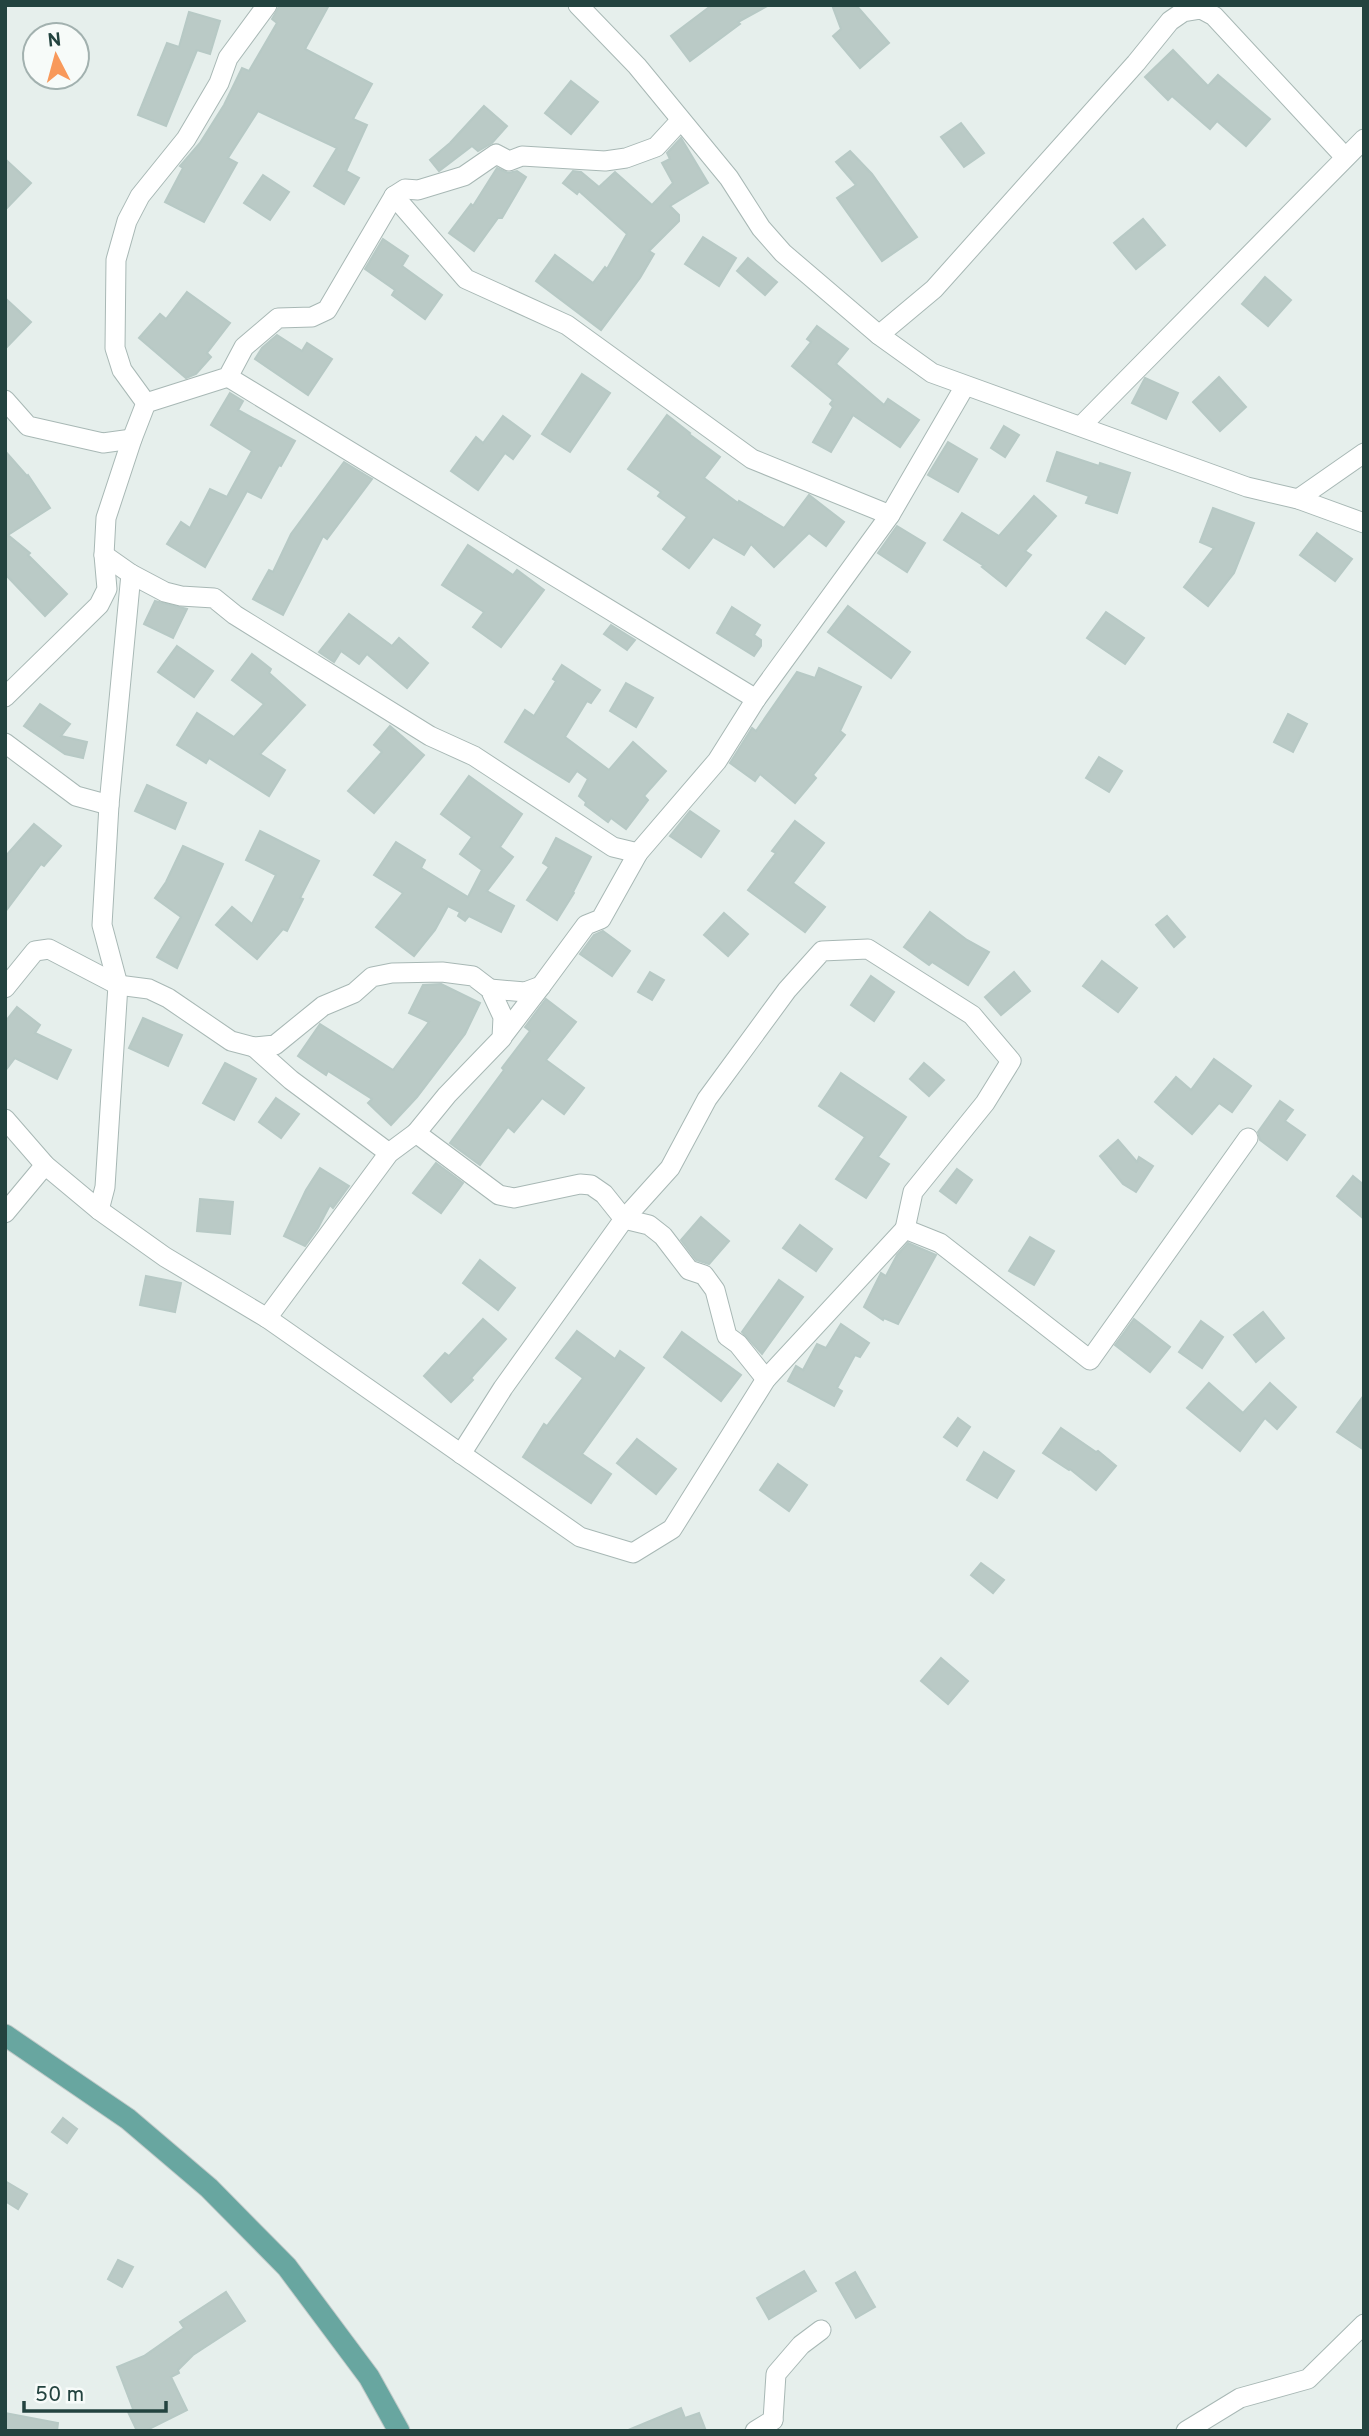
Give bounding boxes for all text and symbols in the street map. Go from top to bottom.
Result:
north arrow [21,21,91,91]
text: N [46,28,62,54]
scale bar [24,2370,166,2414]
text: 50 m [35,2382,84,2409]

